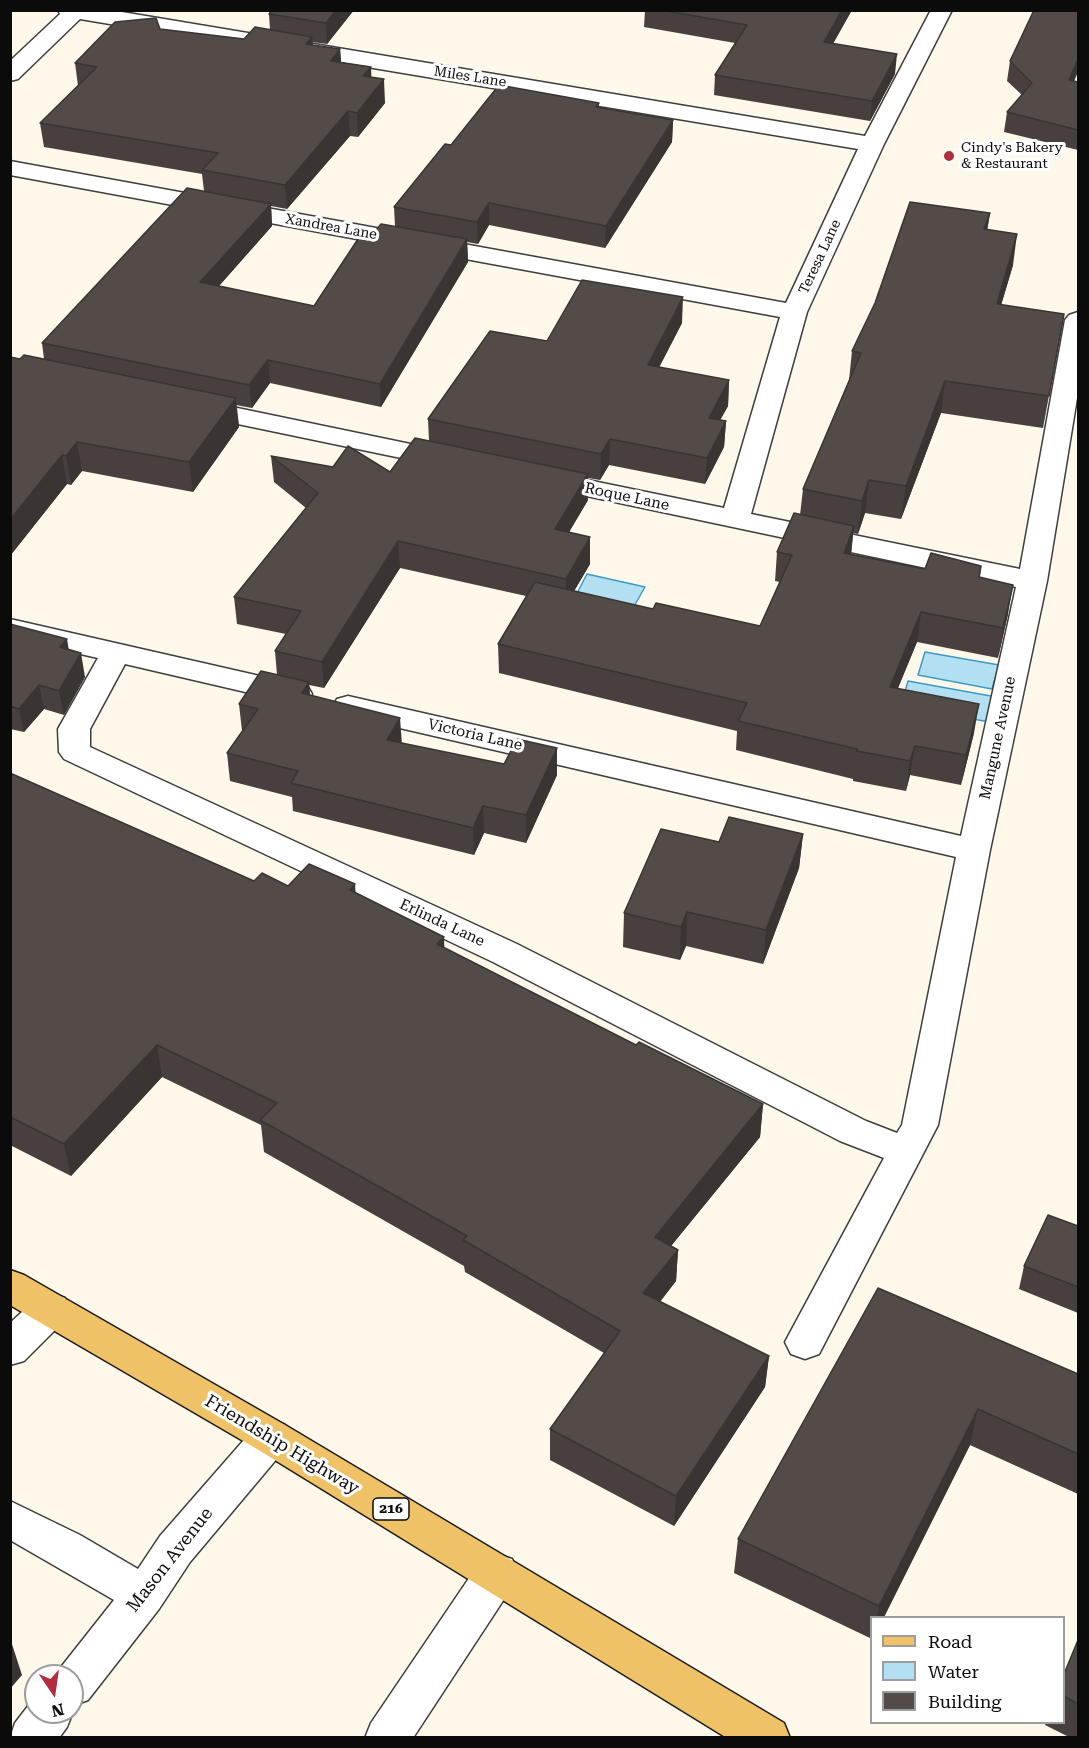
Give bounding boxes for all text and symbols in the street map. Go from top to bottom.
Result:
street label: Miles Lane [433,63,507,91]
place label: Cindy's Bakery & Restaurant [961,140,1063,172]
marker: Cindy's Bakery & Restaurant [942,149,956,163]
street label: Xandrea Lane [284,211,378,243]
street label: Teresa Lane [795,217,845,297]
street label: Roque Lane [583,479,671,515]
street label: Mangune Avenue [976,675,1020,801]
street label: Victoria Lane [426,715,524,755]
street label: Erlinda Lane [397,895,487,951]
street label: Friendship Highway [201,1390,363,1500]
road number: 216 [373,1498,409,1520]
street label: Mason Avenue [122,1503,218,1617]
legend [870,1616,1065,1724]
text: Road [928,1631,972,1652]
text: Water [928,1661,979,1682]
north arrow [24,1664,84,1724]
text: Building [928,1691,1002,1712]
text: N [50,1699,66,1721]

